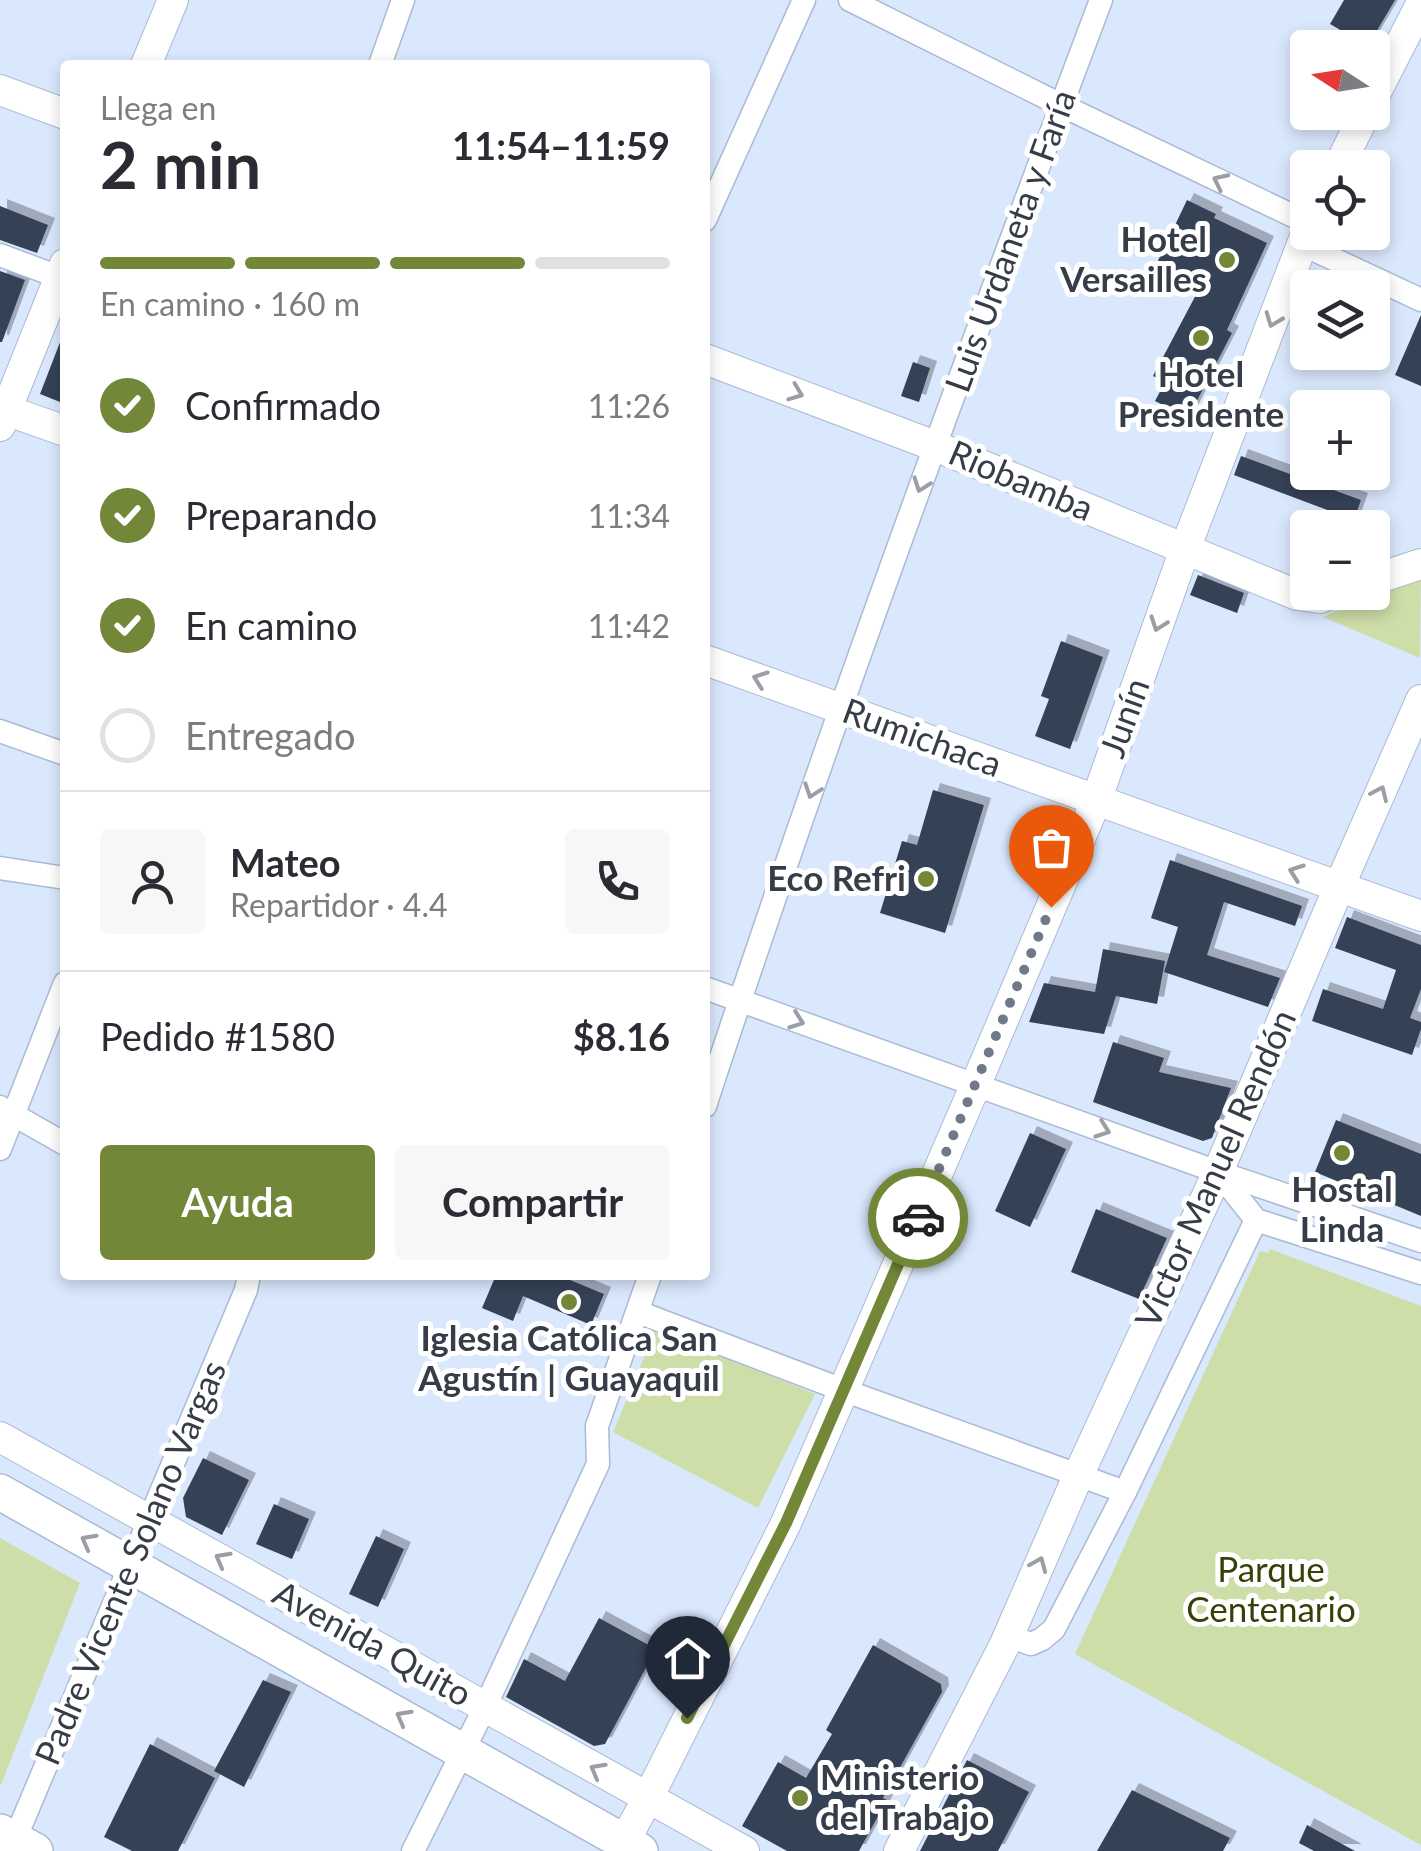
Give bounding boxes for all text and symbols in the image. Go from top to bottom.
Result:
north arrow [1290,30,1390,130]
map controls [1290,30,1390,610]
street label: Luis Urdaneta y Faría [935,83,1083,397]
text: Llega en [100,88,216,127]
text: 11:54–11:59 [452,122,670,168]
text: 2 min [100,125,261,203]
button: locate [1290,150,1390,250]
one-way arrow [1212,173,1230,193]
place label: Hotel Versailles [1059,217,1207,299]
marker: Hotel Versailles [1216,249,1238,271]
button: layers [1290,270,1390,370]
text: En camino · 160 m [100,284,360,323]
one-way arrow [1264,310,1284,327]
marker: Hotel Presidente [1190,327,1212,349]
place label: Hotel Presidente [1118,352,1284,434]
icon: check [100,378,155,433]
one-way arrow [787,381,804,402]
text: Confirmado [185,382,381,428]
text: 11:26 [588,386,670,425]
button: + [1290,390,1390,490]
street label: Riobamba [943,430,1100,528]
one-way arrow [912,476,933,493]
icon: check [100,488,155,543]
text: Preparando [185,492,377,538]
text: 11:34 [588,496,670,535]
button: − [1290,510,1390,610]
icon: check [100,598,155,653]
text: En camino [185,602,358,648]
text: 11:42 [588,606,670,645]
one-way arrow [1150,614,1170,631]
one-way arrow [752,670,769,691]
street label: Junín [1089,672,1157,763]
street label: Rumichaca [838,688,1008,784]
text: Entregado [185,712,356,758]
one-way arrow [803,782,824,799]
one-way arrow [1368,785,1388,803]
pin [1009,805,1094,908]
icon: bag [1024,820,1079,875]
button: person [100,829,205,934]
button: phone [565,829,670,934]
text: Mateo [230,839,341,885]
place label: Eco Refri [767,856,906,898]
one-way arrow [1289,863,1306,884]
marker: Eco Refri [915,868,937,890]
text: Repartidor · 4.4 [230,885,448,924]
street label: Victor Manuel Rendón [1125,1003,1303,1334]
one-way arrow [787,1009,804,1030]
text: Pedido #1580 [100,1013,335,1059]
text: $8.16 [573,1013,670,1059]
one-way arrow [1093,1118,1110,1139]
marker: Hostal Linda [1331,1142,1353,1164]
button: Ayuda [100,1145,375,1260]
button: Compartir [395,1145,670,1260]
place label: Hostal Linda [1291,1167,1393,1249]
courier [868,1168,968,1268]
icon: car [891,1191,946,1246]
marker: Iglesia Católica San Agustín | Guayaquil [558,1291,580,1313]
place label: Iglesia Católica San Agustín | Guayaquil [417,1316,720,1398]
street label: Padre Vicente Solano Vargas [25,1354,233,1771]
one-way arrow [81,1534,99,1554]
park label: Parque Centenario [1186,1547,1356,1629]
one-way arrow [215,1552,233,1572]
one-way arrow [1027,1557,1047,1575]
street label: Avenida Quito [266,1571,479,1714]
pin [645,1616,730,1719]
icon: home [660,1631,715,1686]
one-way arrow [395,1709,413,1729]
place label: Ministerio del Trabajo [820,1755,989,1837]
one-way arrow [590,1762,608,1782]
marker: Ministerio del Trabajo [789,1787,811,1809]

